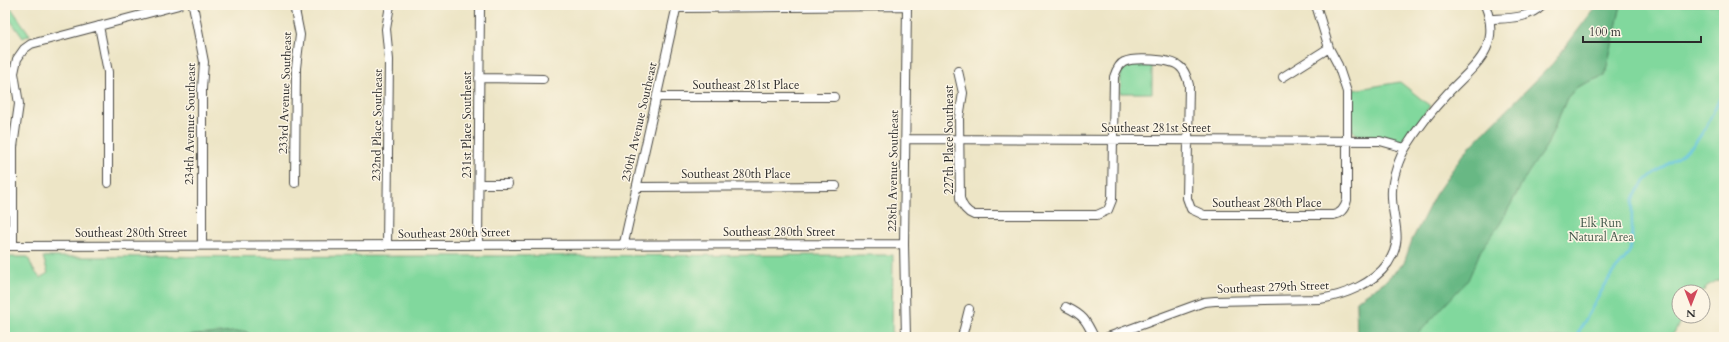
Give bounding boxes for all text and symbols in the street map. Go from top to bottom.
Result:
scale bar [1583,18,1701,44]
text: 100 m [1589,24,1622,40]
street label: 233rd Avenue Southeast [275,31,295,154]
street label: 230th Avenue Southeast [617,61,661,183]
street label: 234th Avenue Southeast [181,63,199,185]
street label: 232nd Place Southeast [368,69,386,181]
street label: 231st Place Southeast [459,71,475,178]
street label: Southeast 281st Place [693,77,799,93]
street label: 227th Place Southeast [941,85,957,195]
street label: 228th Avenue Southeast [884,110,902,232]
street label: Southeast 281st Street [1101,120,1211,136]
street label: Southeast 280th Place [681,166,791,182]
street label: Southeast 280th Place [1212,195,1322,211]
park label: Elk Run Natural Area [1568,215,1634,245]
street label: Southeast 280th Street [398,224,510,242]
street label: Southeast 280th Street [723,224,835,240]
street label: Southeast 280th Street [75,225,187,241]
street label: Southeast 279th Street [1217,277,1329,297]
north arrow [1671,284,1711,324]
text: N [1686,306,1696,321]

